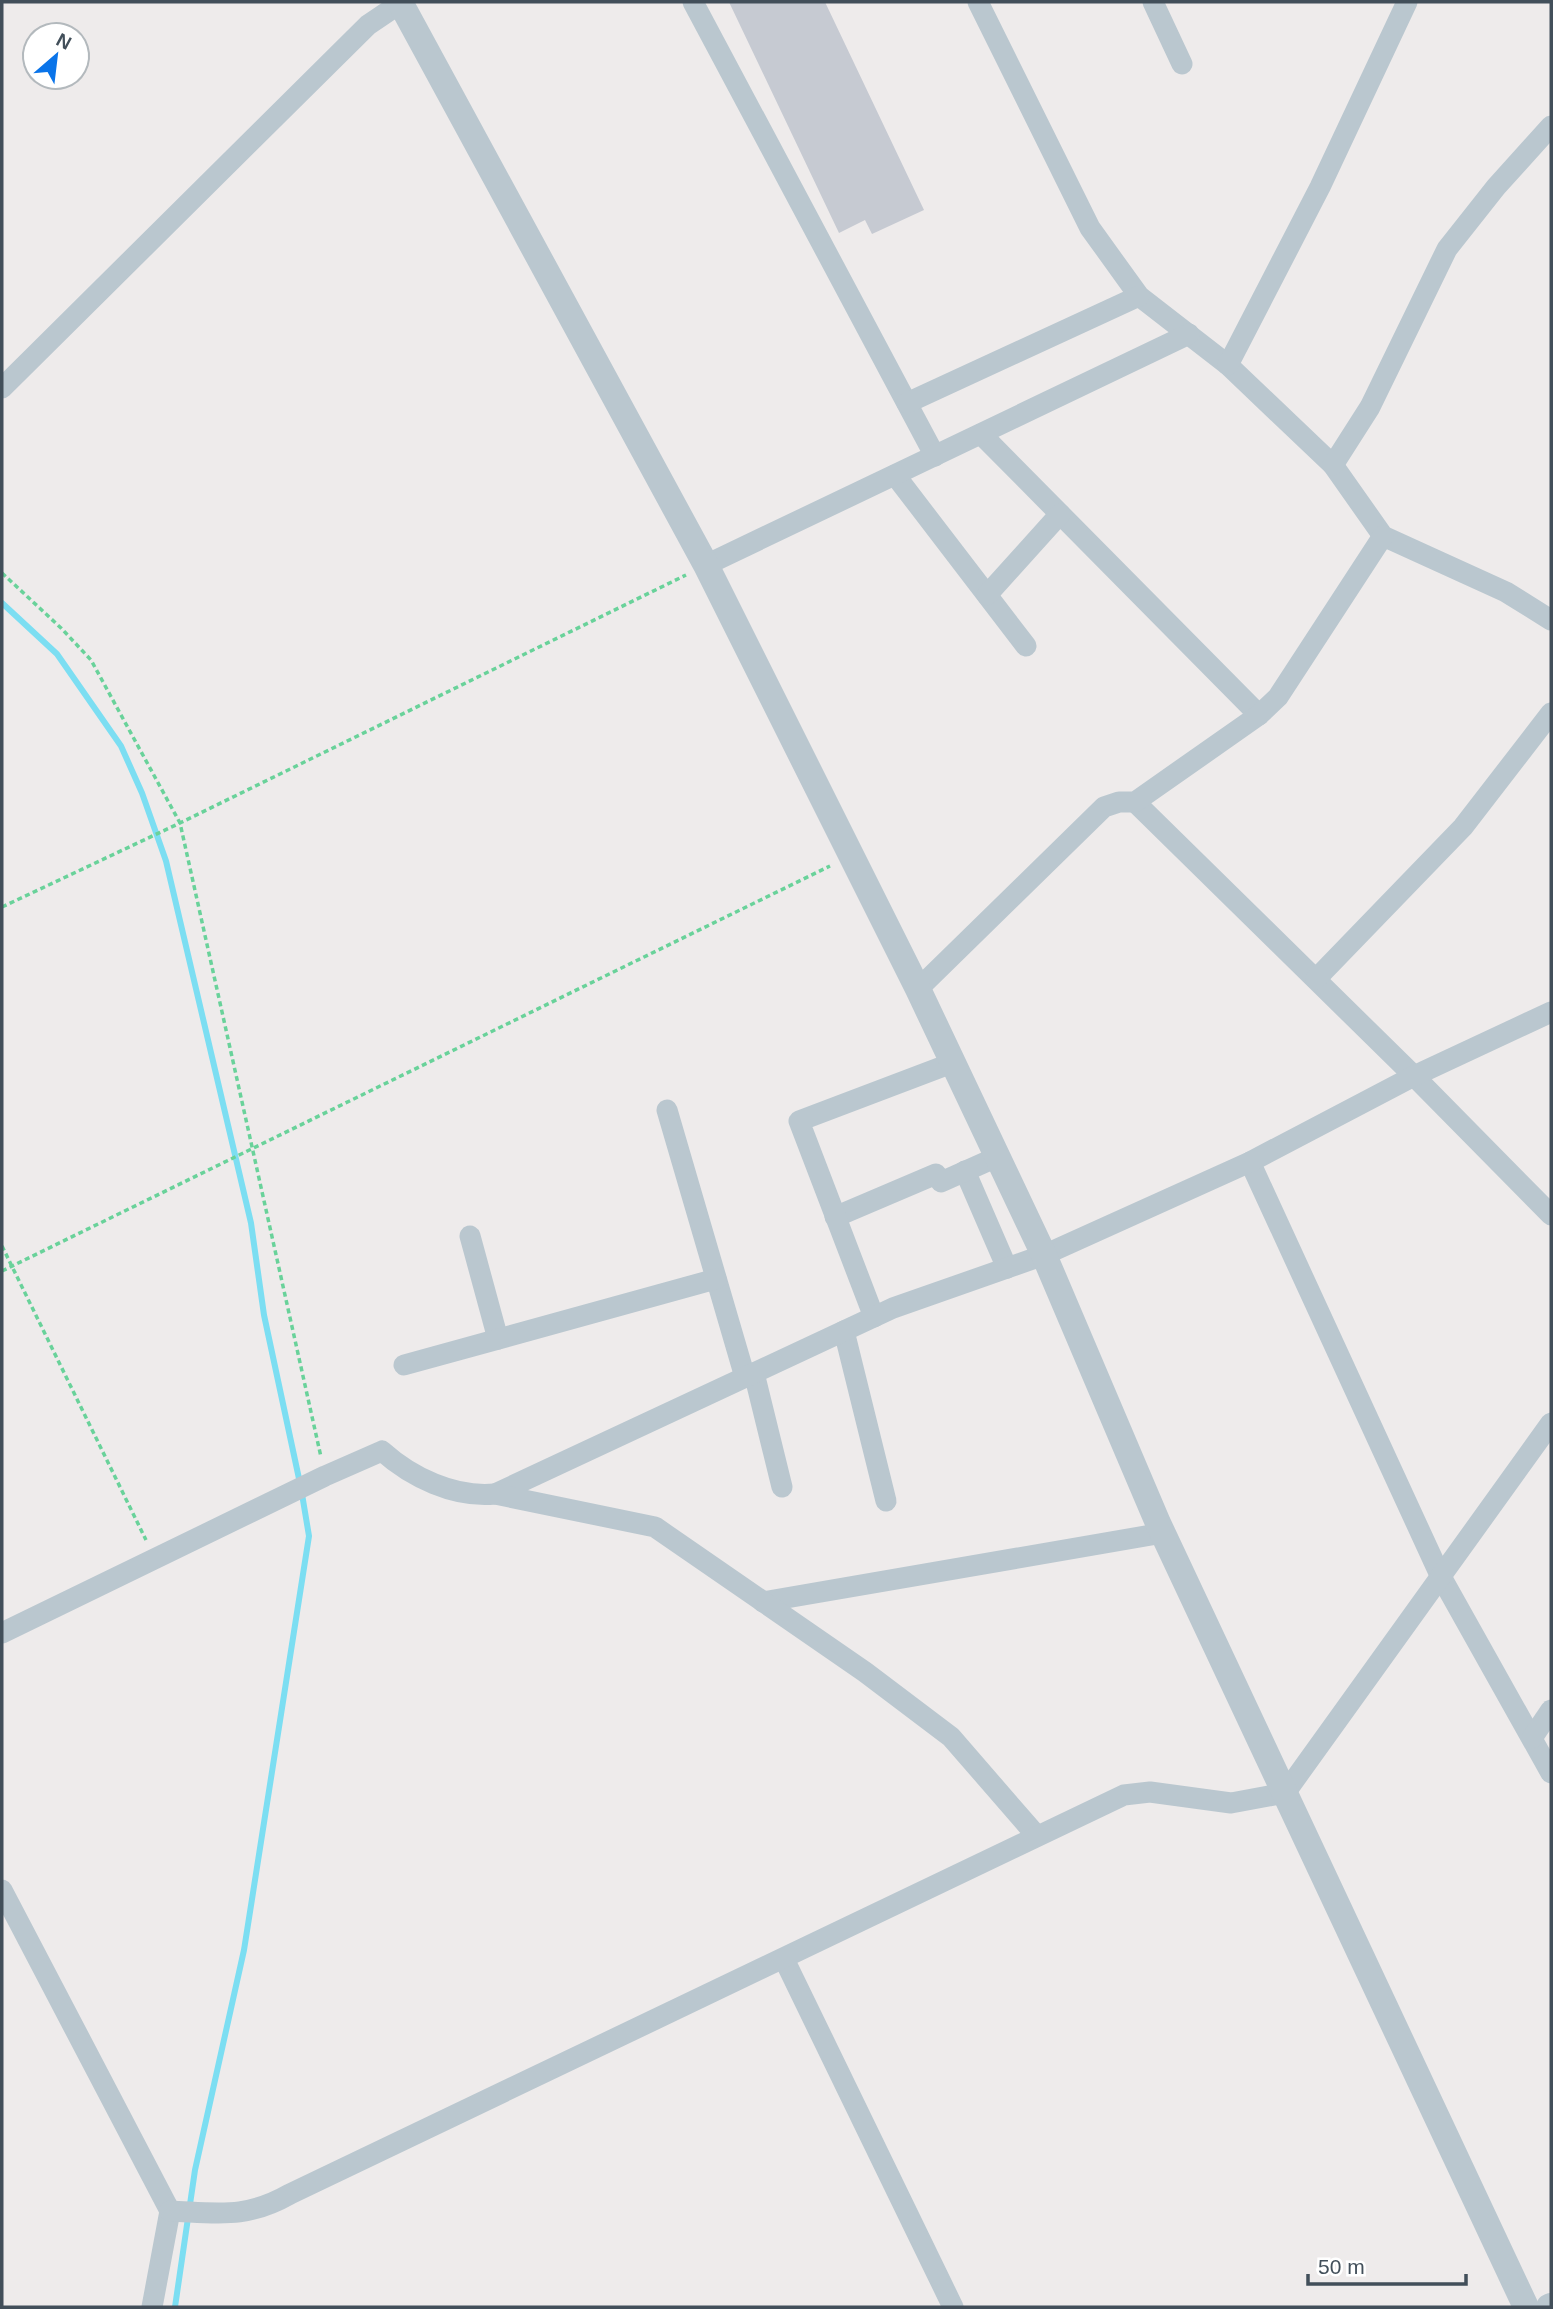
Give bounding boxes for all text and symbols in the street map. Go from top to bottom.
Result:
north arrow [21,21,91,91]
text: N [53,29,75,54]
scale bar [1308,2242,1466,2286]
text: 50 m [1318,2255,1365,2278]

